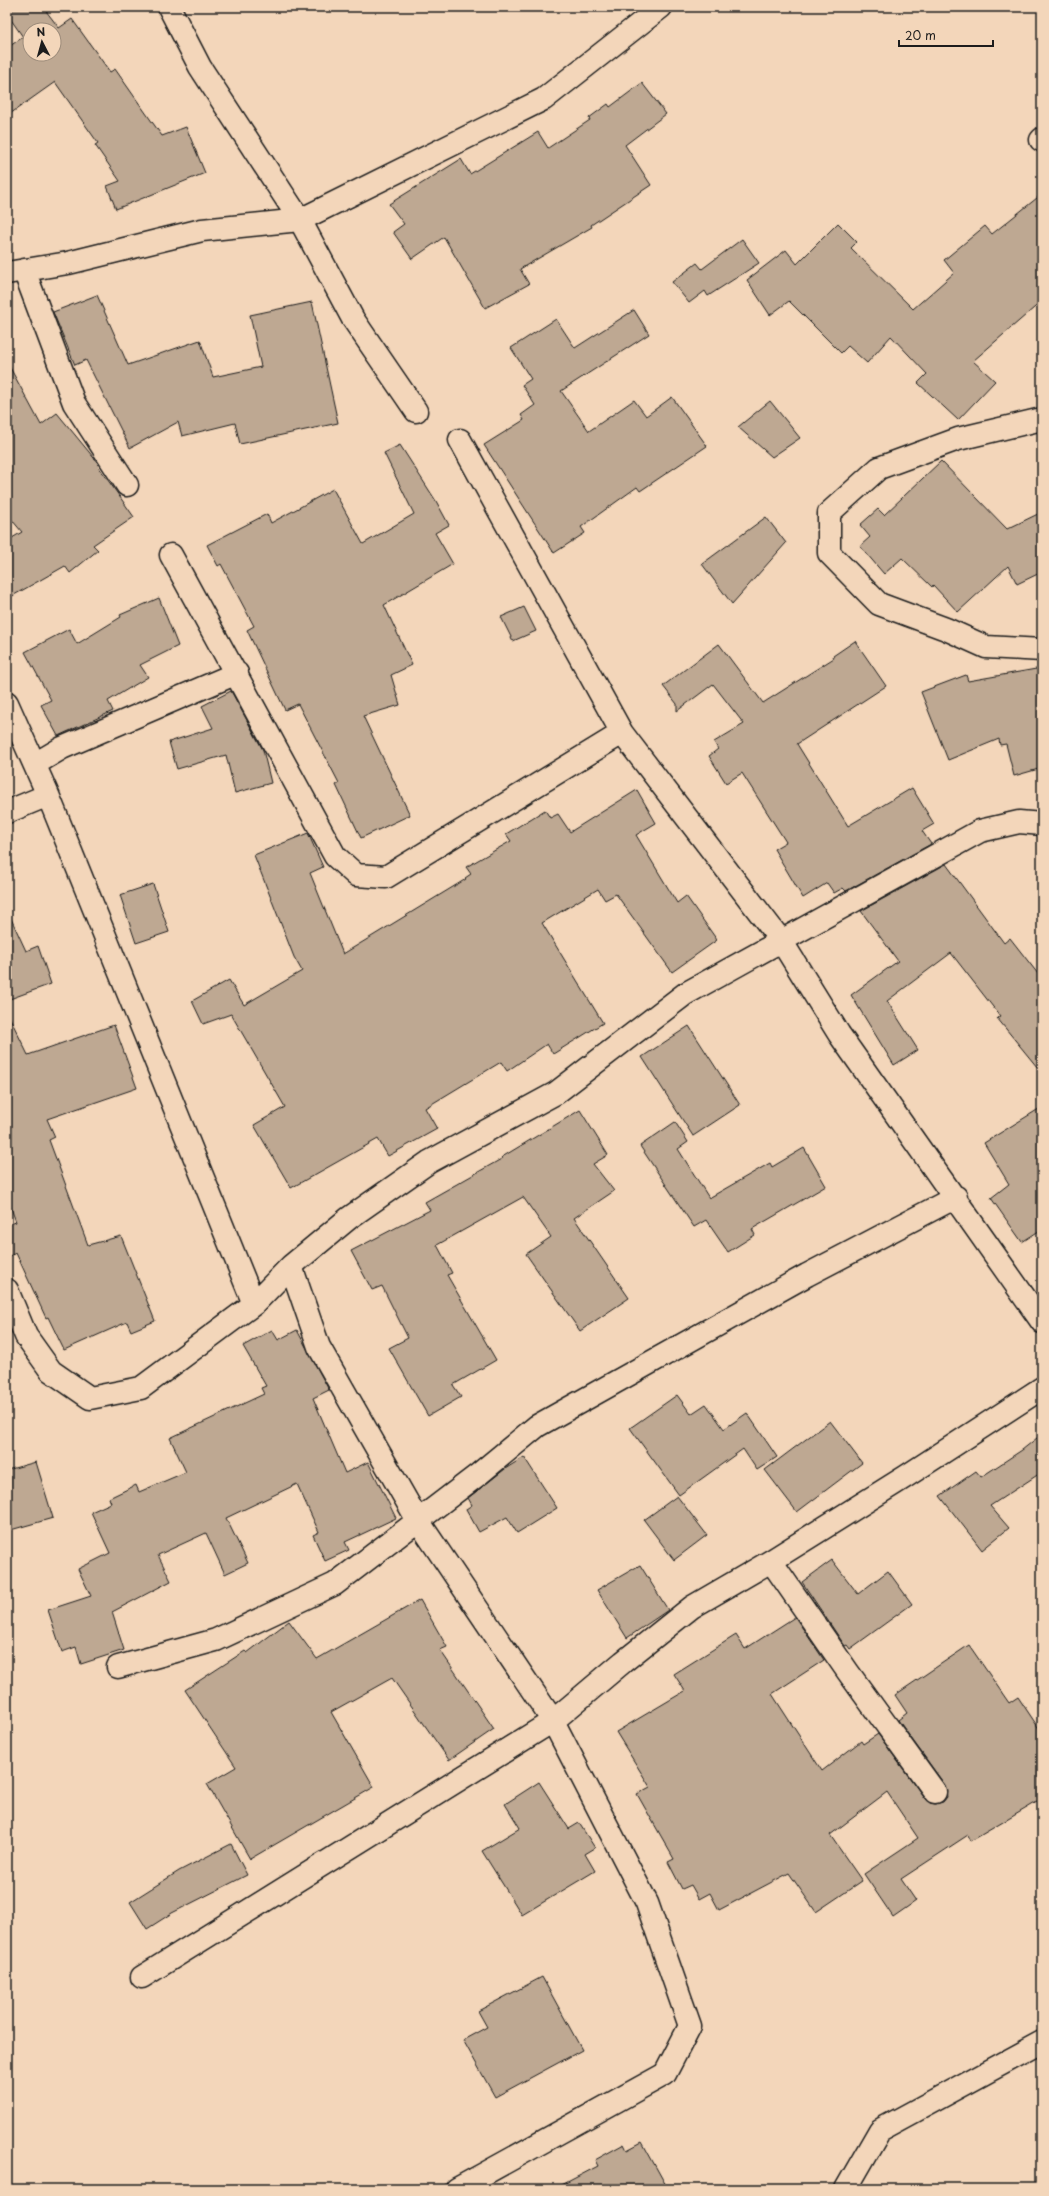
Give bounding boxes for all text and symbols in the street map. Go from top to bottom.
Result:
north arrow [22,22,62,62]
scale bar [899,22,993,48]
text: N [36,23,46,40]
text: 20 m [905,26,936,44]

